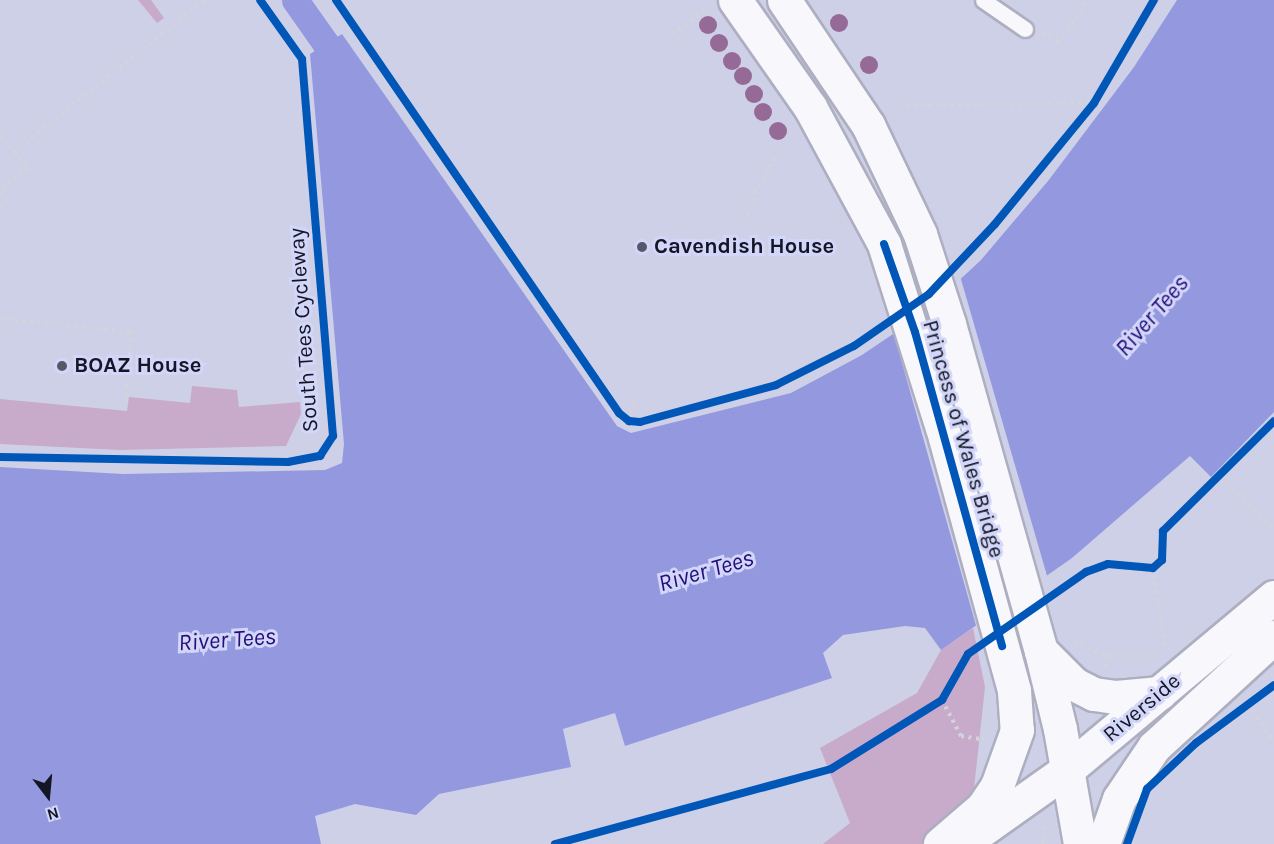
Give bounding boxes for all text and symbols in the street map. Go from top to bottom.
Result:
street label: South Tees Cycleway [284,227,324,433]
place label: Cavendish House [654,234,834,260]
marker: Cavendish House [635,240,649,254]
water label: River Tees [1109,270,1195,362]
street label: Princess of Wales Bridge [916,317,1010,561]
place label: BOAZ House [74,353,201,379]
marker: BOAZ House [55,359,69,373]
water label: River Tees [655,544,757,598]
water label: River Tees [177,622,277,658]
street label: Riverside [1098,668,1186,748]
north arrow [18,766,78,826]
text: N [45,803,61,824]

